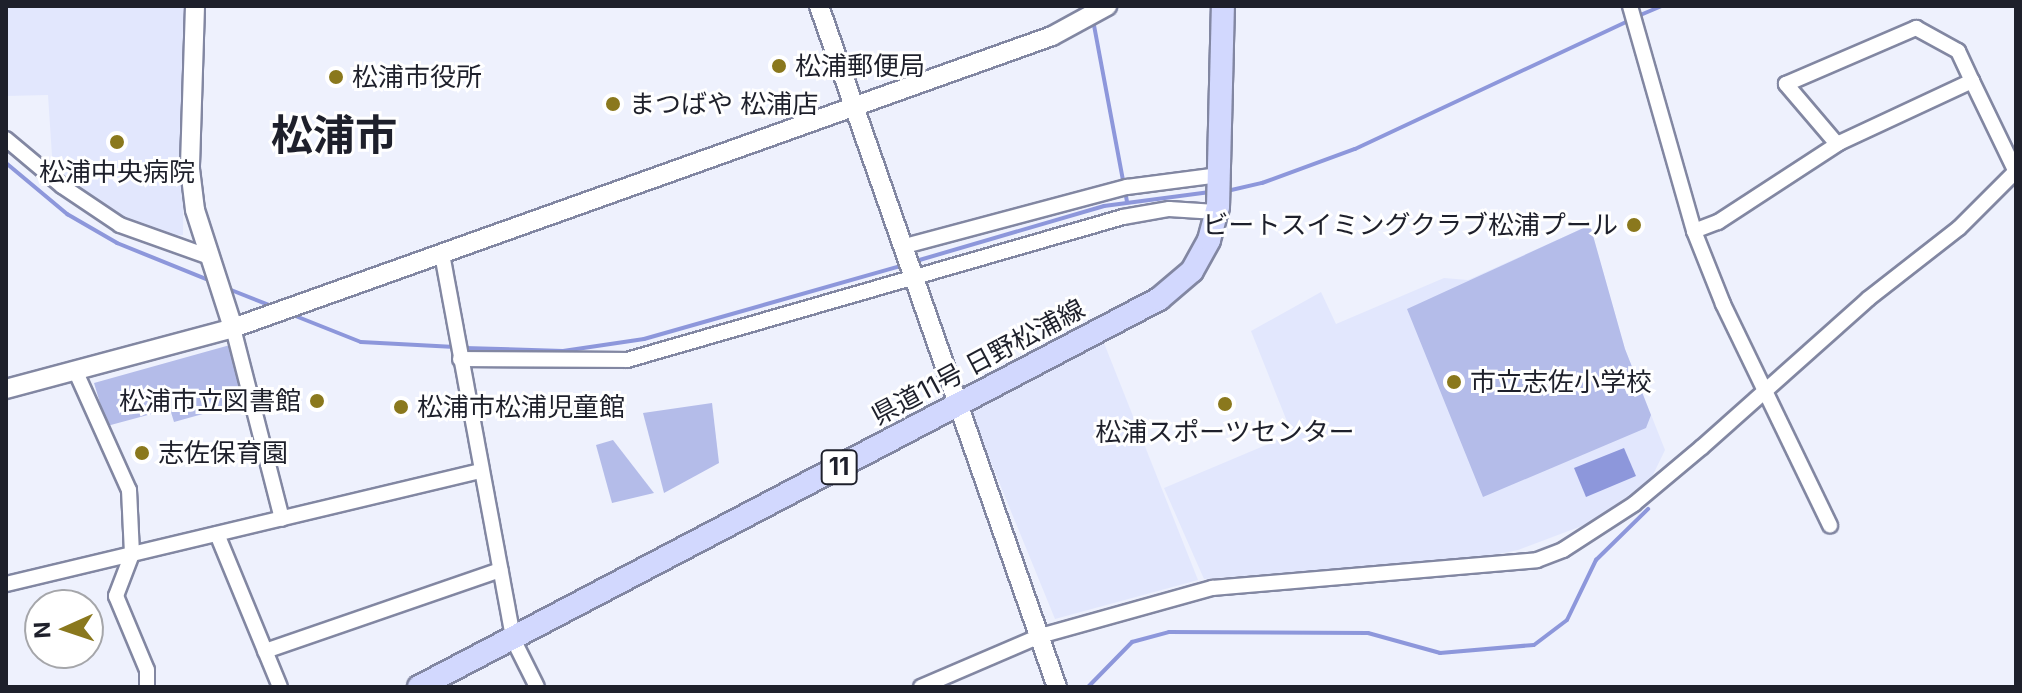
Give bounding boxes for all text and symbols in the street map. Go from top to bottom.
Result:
place label: 松浦郵便局 [795,50,925,82]
marker: 松浦郵便局 [770,57,788,75]
place label: 松浦市役所 [352,61,482,93]
marker: 松浦市役所 [327,68,345,86]
place label: まつばや 松浦店 [629,88,818,120]
marker: まつばや 松浦店 [604,95,622,113]
district label: 松浦市 [271,110,397,160]
marker: 松浦中央病院 [106,131,128,153]
place label: 松浦中央病院 [39,156,195,188]
place label: ビートスイミングクラブ松浦プール [1202,209,1618,241]
marker: ビートスイミングクラブ松浦プール [1625,216,1643,234]
street label: 県道11号 日野松浦線 [866,293,1090,431]
place label: 市立志佐小学校 [1470,366,1652,398]
marker: 市立志佐小学校 [1445,373,1463,391]
place label: 松浦市立図書館 [119,385,301,417]
place label: 松浦市松浦児童館 [417,391,625,423]
marker: 松浦市立図書館 [308,392,326,410]
marker: 松浦スポーツセンター [1216,395,1234,413]
marker: 松浦市松浦児童館 [392,398,410,416]
place label: 松浦スポーツセンター [1095,416,1355,448]
place label: 志佐保育園 [158,437,288,469]
marker: 志佐保育園 [133,444,151,462]
road number: 11 [819,447,859,487]
north arrow [24,589,104,669]
text: N [29,621,55,639]

